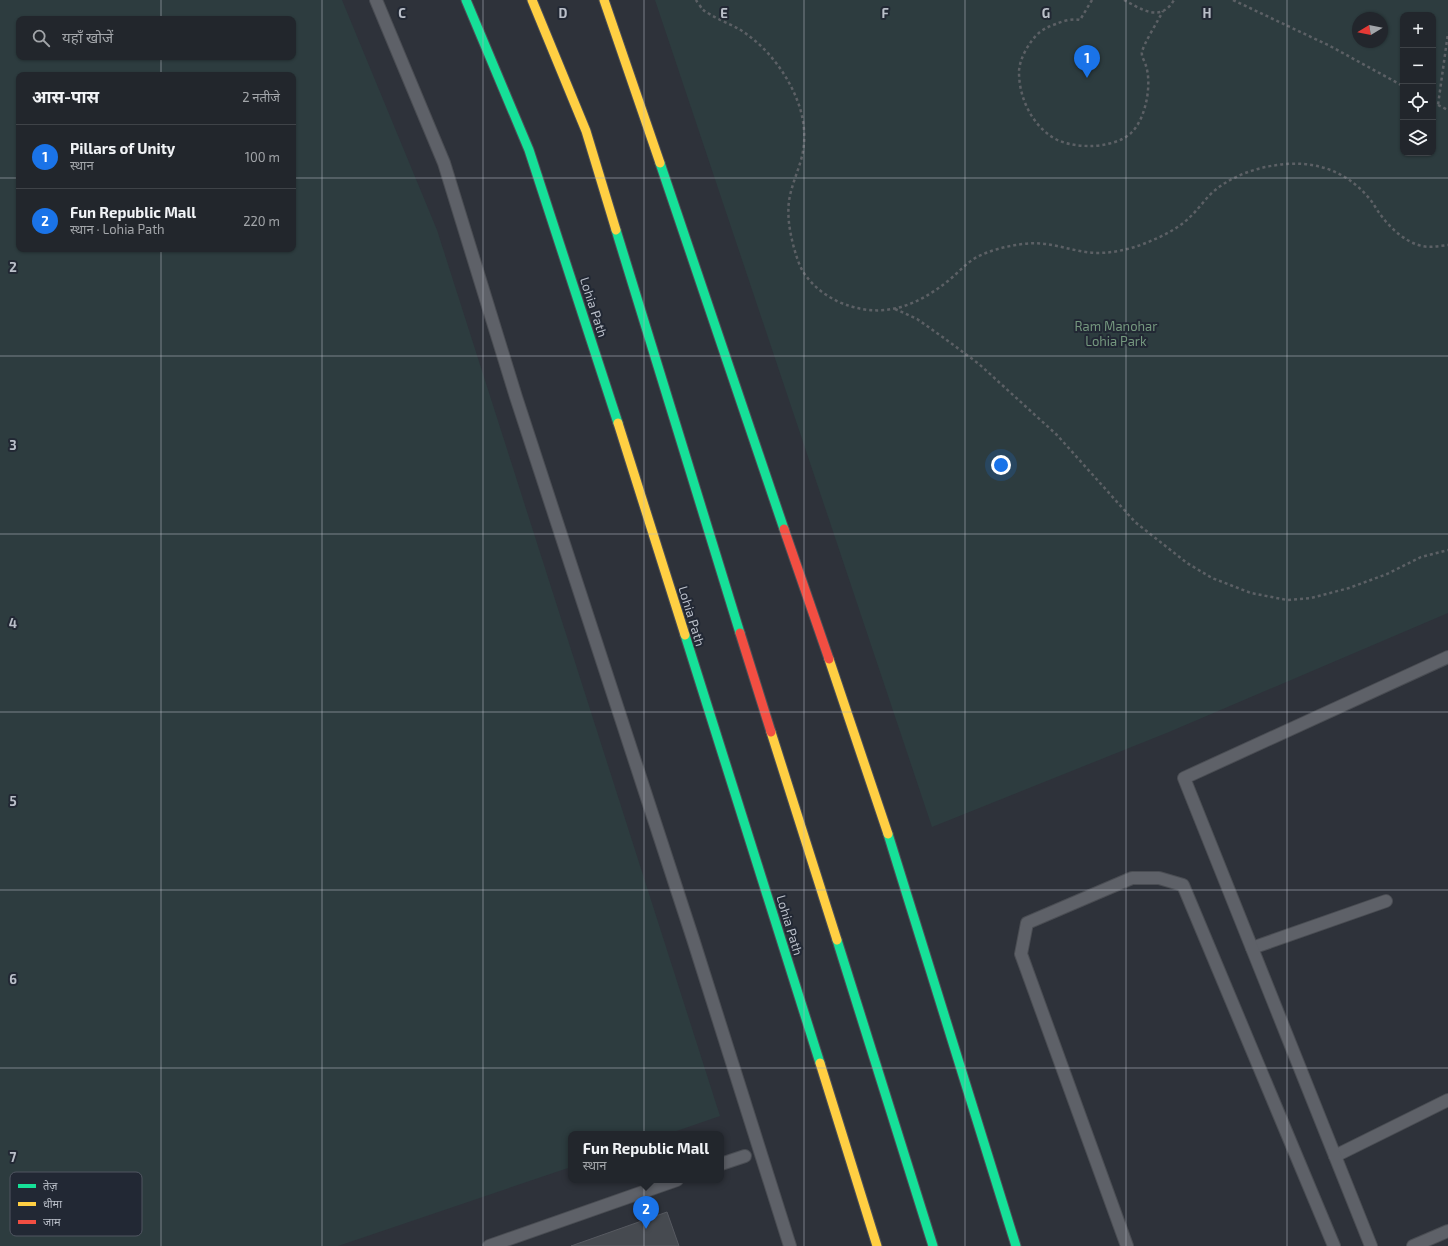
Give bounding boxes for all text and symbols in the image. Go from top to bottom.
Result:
text: C [398,5,406,21]
text: D [559,5,568,21]
text: E [720,5,728,21]
text: F [881,5,889,21]
text: G [1042,5,1050,21]
text: H [1203,5,1212,21]
north arrow [1352,12,1388,48]
map controls [1400,12,1436,156]
button: + [1400,12,1436,48]
search box [16,16,296,60]
icon: search [30,27,52,49]
text: यहाँ खोजें [62,28,113,46]
pin: 1 [1074,45,1100,78]
button: − [1400,48,1436,84]
button: locate [1400,84,1436,120]
text: आस-पास [32,86,99,106]
text: 2 नतीजे [242,89,280,105]
button: layers [1400,120,1436,156]
text: Pillars of Unity [70,139,175,157]
text: 1 [42,149,48,165]
text: 100 m [245,149,280,165]
text: स्थान [70,157,94,173]
text: Fun Republic Mall [70,203,196,221]
text: 2 [41,213,49,229]
text: 220 m [243,213,280,229]
text: स्थान · Lohia Path [70,221,165,237]
text: 2 [9,259,17,275]
street label: Lohia Path [577,275,611,339]
park label: Ram Manohar Lohia Park [1075,318,1157,349]
text: 3 [9,437,17,453]
your location [991,455,1011,475]
street label: Lohia Path [675,584,709,648]
text: 4 [9,615,17,631]
text: 5 [9,793,17,809]
street label: Lohia Path [773,893,807,957]
text: 6 [9,971,17,987]
popup [568,1131,724,1183]
text: Fun Republic Mall [583,1139,709,1157]
text: 7 [10,1149,17,1165]
text: स्थान [583,1157,607,1173]
legend [10,1172,142,1236]
text: तेज़ [43,1179,58,1192]
pin: 2 [633,1196,659,1229]
text: धीमा [43,1197,62,1210]
text: जाम [43,1215,61,1228]

